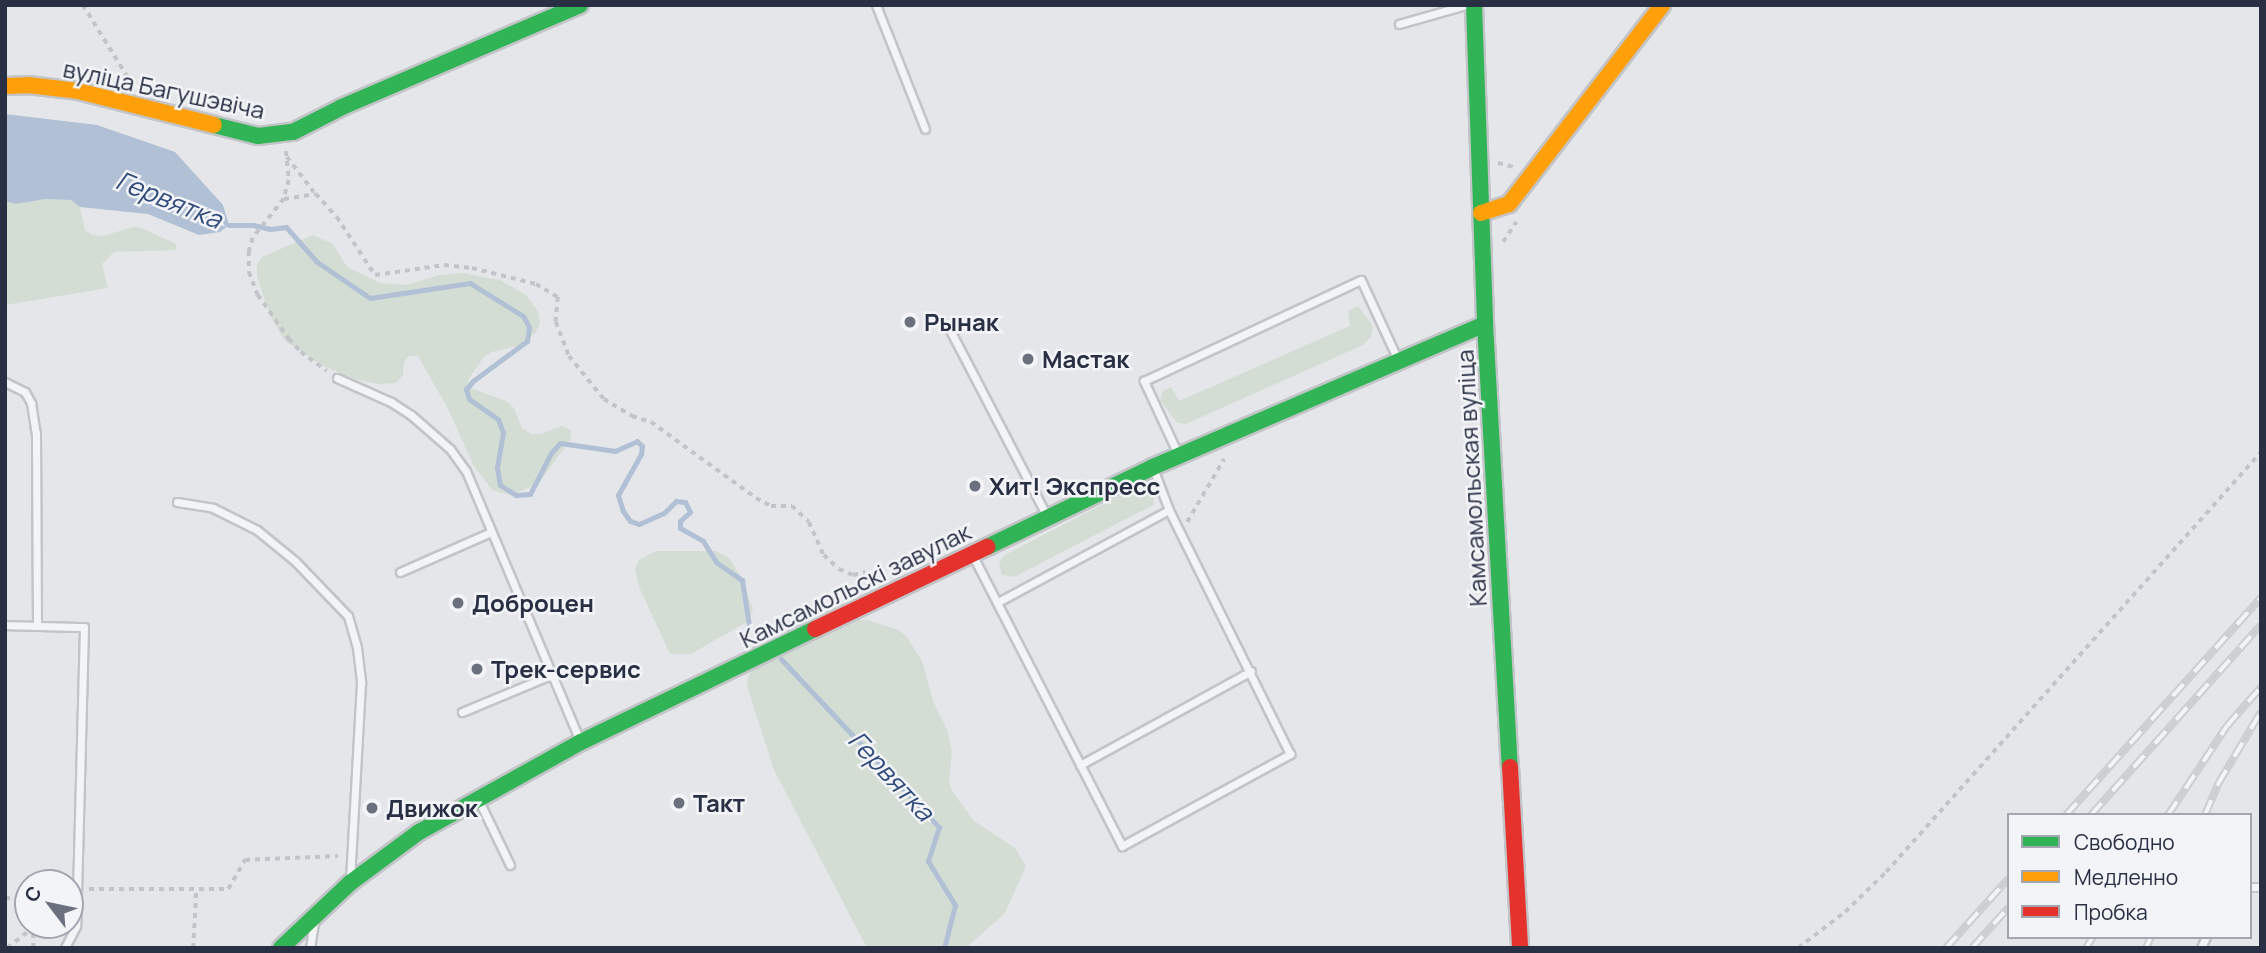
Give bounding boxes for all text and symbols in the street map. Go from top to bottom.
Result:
street label: вуліца Багушэвіча [61,54,267,124]
water label: Гервятка [112,165,226,235]
place label: Рынак [924,308,999,336]
marker: Рынак [902,314,918,330]
place label: Мастак [1042,345,1129,373]
street label: Камсамольская вуліца [1450,349,1492,607]
marker: Мастак [1020,351,1036,367]
place label: Хит! Экспресс [989,472,1160,500]
marker: Хит! Экспресс [967,478,983,494]
street label: Камсамольскі завулак [735,517,975,653]
place label: Доброцен [472,589,594,617]
marker: Доброцен [450,595,466,611]
place label: Трек-сервис [491,655,641,683]
marker: Трек-сервис [469,661,485,677]
water label: Гервятка [842,725,940,827]
place label: Такт [693,789,745,817]
place label: Движок [386,794,478,822]
marker: Такт [671,795,687,811]
marker: Движок [364,800,380,816]
legend [2007,813,2252,939]
text: Свободно [2074,828,2175,856]
text: Медленно [2074,863,2178,891]
north arrow [14,869,84,939]
text: С [18,881,48,907]
text: Пробка [2074,898,2148,926]

